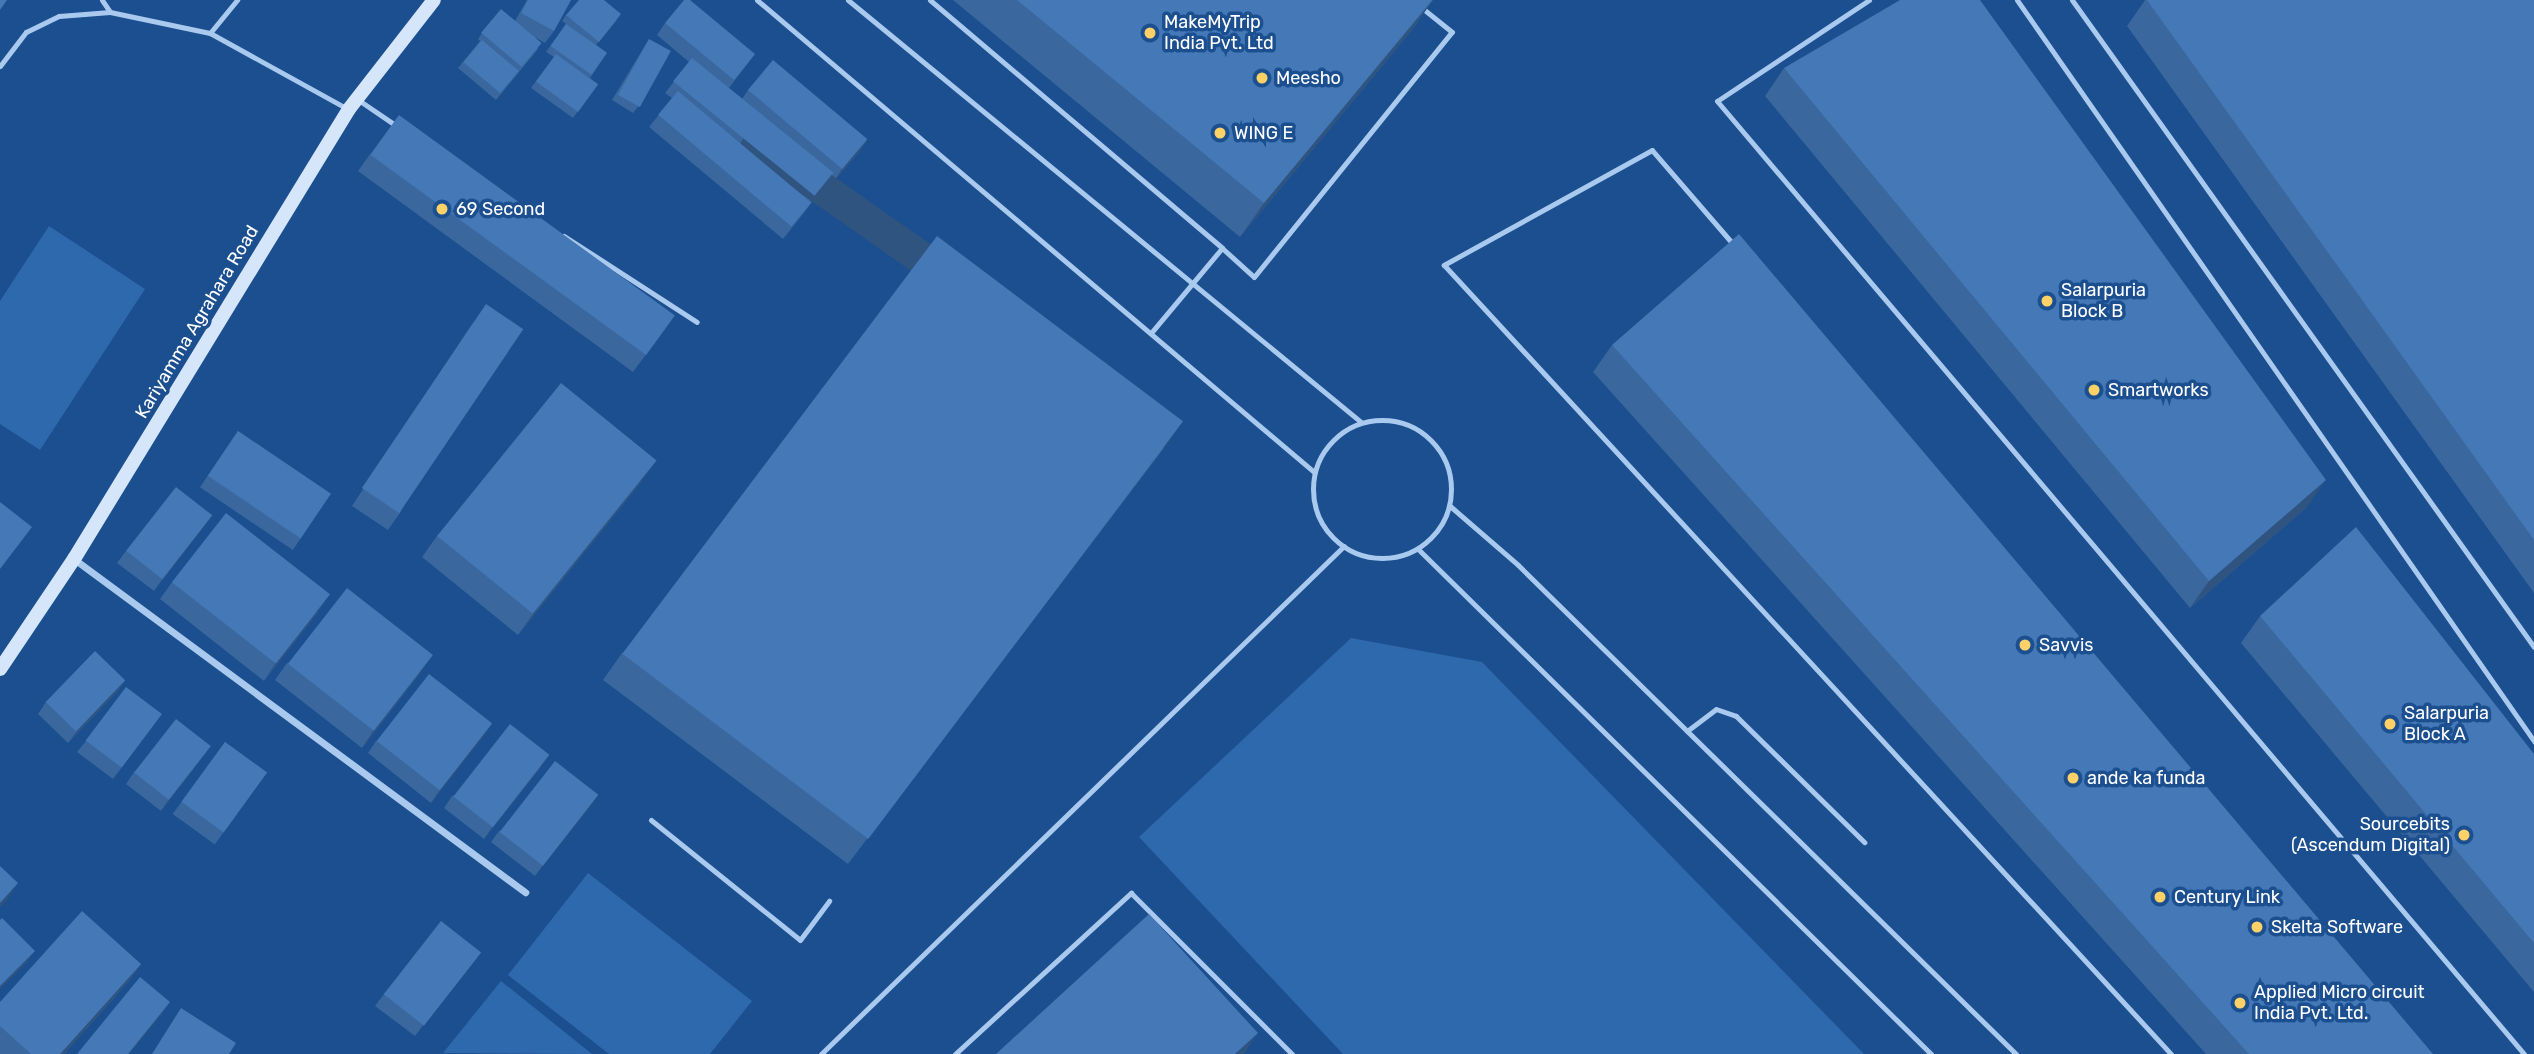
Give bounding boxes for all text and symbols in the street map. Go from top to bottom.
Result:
place label: MakeMyTrip India Pvt. Ltd [1164,12,1274,54]
marker: MakeMyTrip India Pvt. Ltd [1142,25,1158,41]
place label: Meesho [1276,67,1341,89]
marker: Meesho [1254,70,1270,86]
place label: WING E [1234,122,1293,144]
marker: WING E [1212,125,1228,141]
place label: 69 Second [456,198,545,220]
marker: 69 Second [434,201,450,217]
street label: Kariyamma Agrahara Road [131,221,263,423]
place label: Salarpuria Block B [2061,280,2146,322]
marker: Salarpuria Block B [2039,293,2055,309]
place label: Smartworks [2108,379,2209,401]
marker: Smartworks [2086,382,2102,398]
place label: Savvis [2039,634,2093,656]
marker: Savvis [2017,637,2033,653]
place label: Salarpuria Block A [2404,703,2489,746]
marker: Salarpuria Block A [2382,716,2398,732]
place label: ande ka funda [2087,767,2206,789]
marker: ande ka funda [2065,770,2081,786]
place label: Sourcebits (Ascendum Digital) [2291,814,2450,856]
marker: Sourcebits (Ascendum Digital) [2456,827,2472,843]
place label: Century Link [2174,886,2281,908]
marker: Century Link [2152,889,2168,905]
place label: Skelta Software [2271,916,2403,938]
marker: Skelta Software [2249,919,2265,935]
place label: Applied Micro circuit India Pvt. Ltd. [2254,982,2425,1024]
marker: Applied Micro circuit India Pvt. Ltd. [2232,995,2248,1011]

